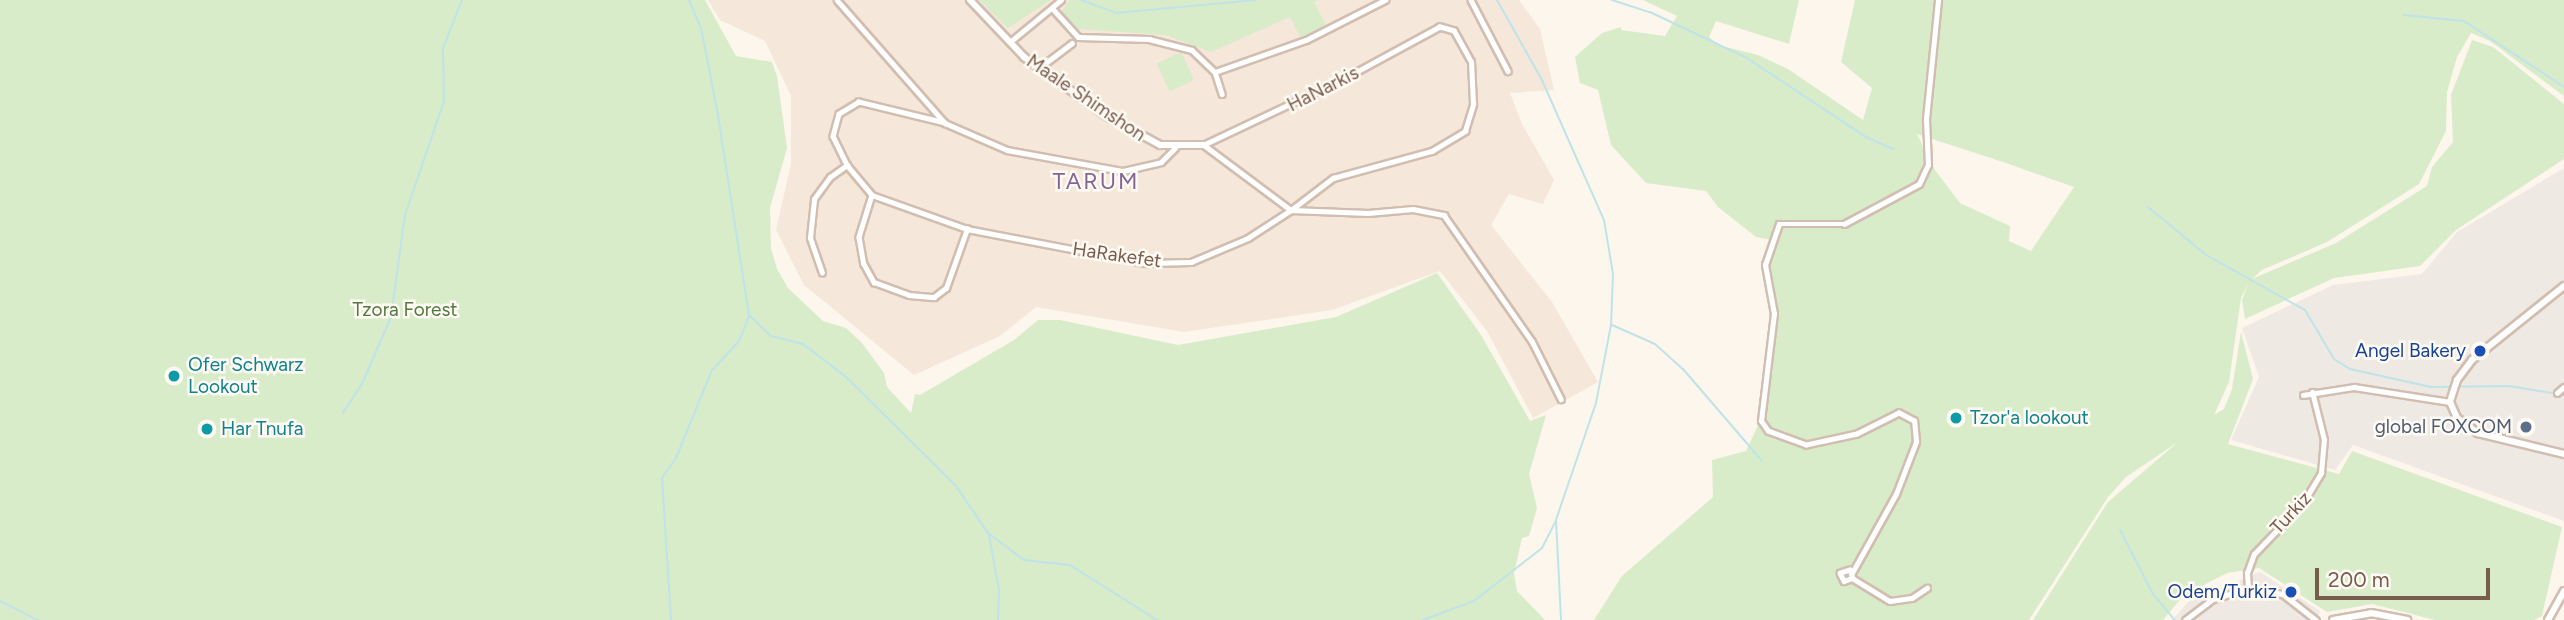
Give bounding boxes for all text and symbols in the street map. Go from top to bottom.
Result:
street label: Maale Shimshon [1022,50,1150,146]
street label: HaNarkis [1283,61,1363,117]
district label: TARUM [1053,167,1139,195]
street label: HaRakefet [1071,237,1163,273]
park label: Tzora Forest [352,299,458,321]
place label: Angel Bakery [2355,340,2466,362]
marker: Angel Bakery [2472,343,2488,359]
place label: Ofer Schwarz Lookout [188,354,304,398]
marker: Ofer Schwarz Lookout [166,368,182,384]
place label: Tzor'a lookout [1970,407,2089,429]
marker: Tzor'a lookout [1948,410,1964,426]
place label: global FOXCOM [2375,416,2512,438]
place label: Har Tnufa [221,418,304,440]
marker: global FOXCOM [2518,419,2534,435]
marker: Har Tnufa [199,421,215,437]
street label: Turkiz [2266,487,2316,539]
scale bar [2319,554,2494,598]
text: 200 m [2328,567,2390,592]
place label: Odem/Turkiz [2168,581,2277,603]
marker: Odem/Turkiz [2283,584,2299,600]

